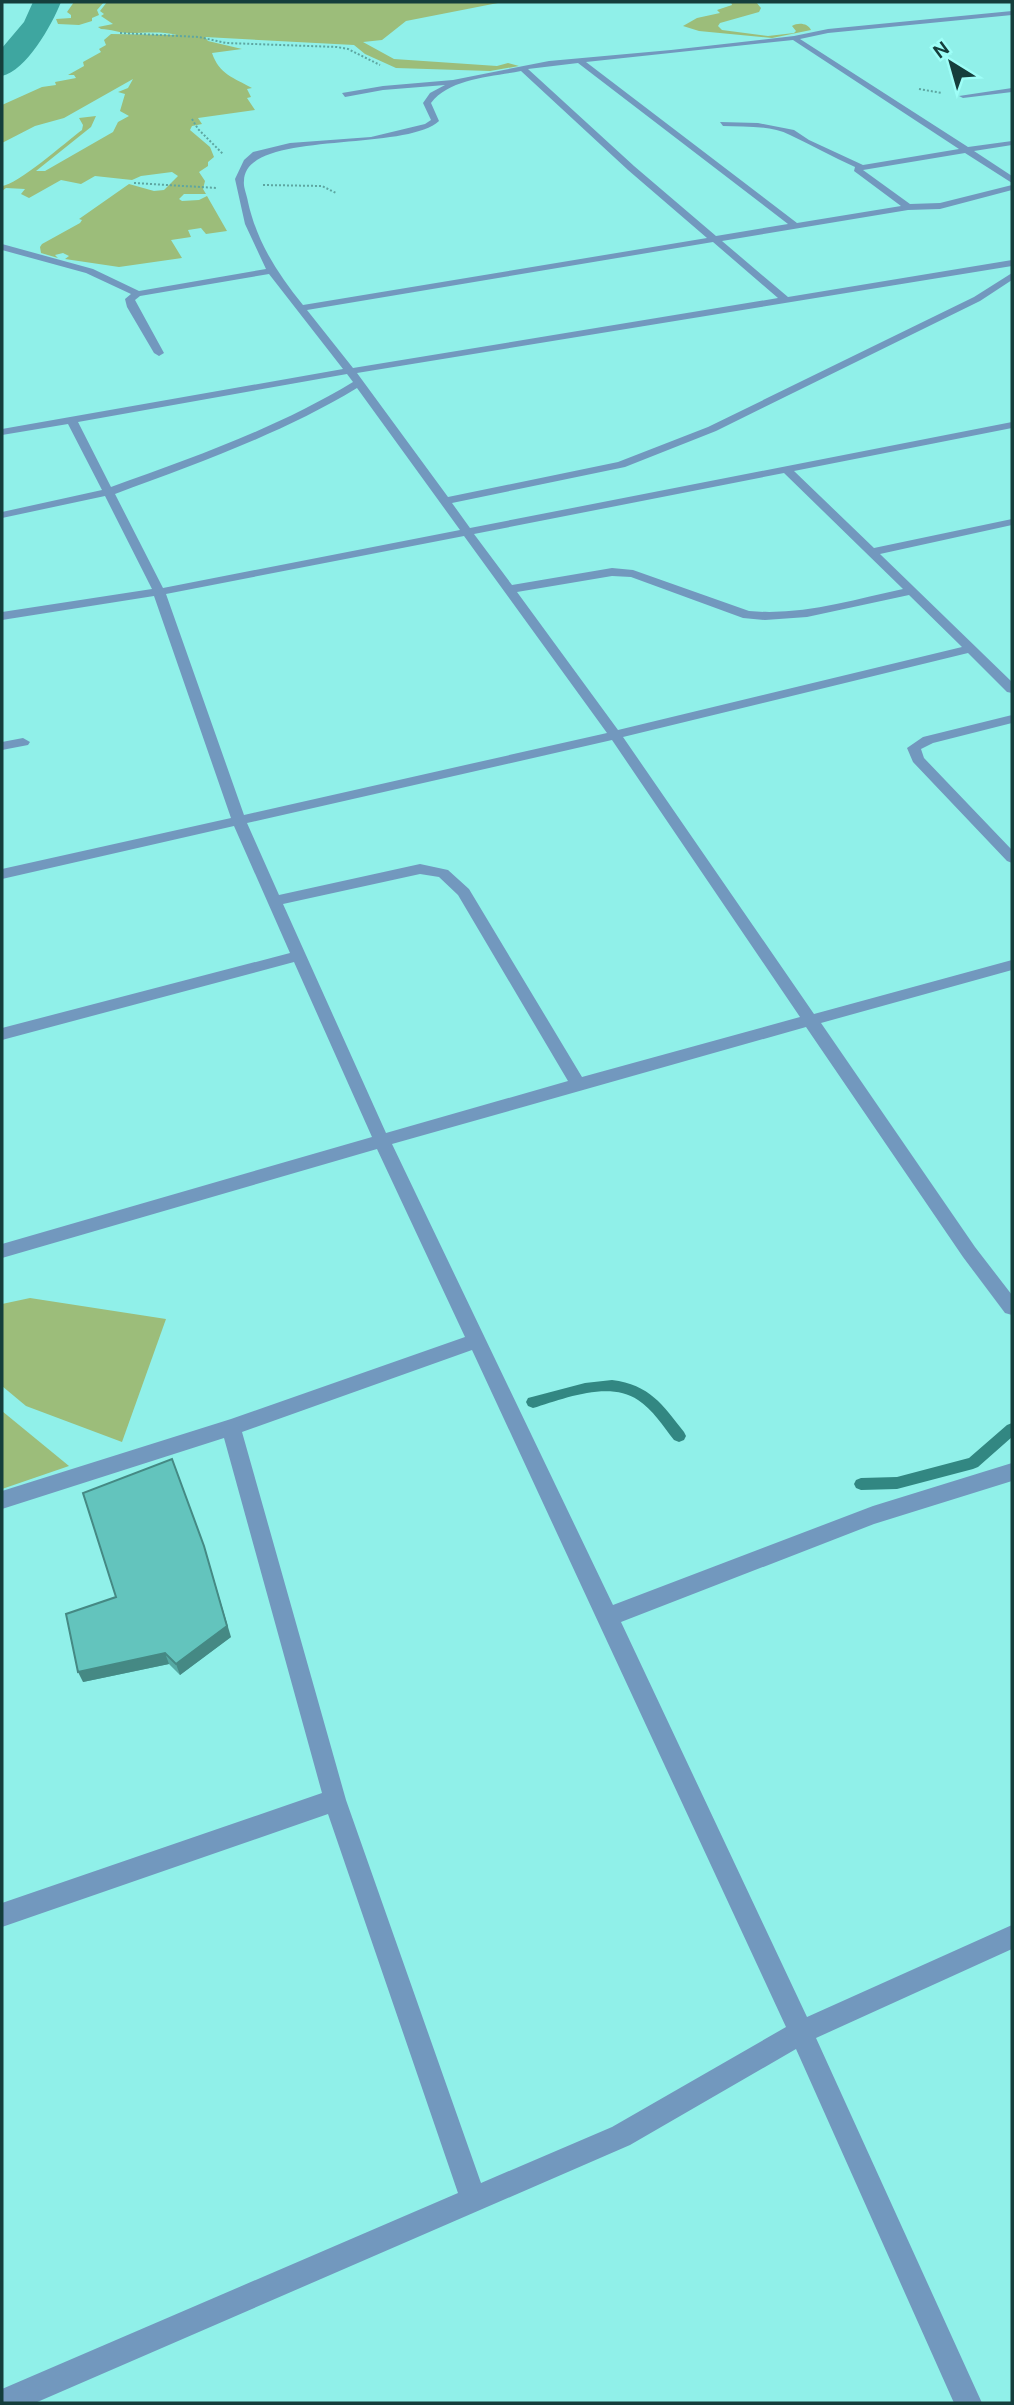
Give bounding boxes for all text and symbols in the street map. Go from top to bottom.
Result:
north arrow [916,28,986,98]
text: N [928,36,954,64]

